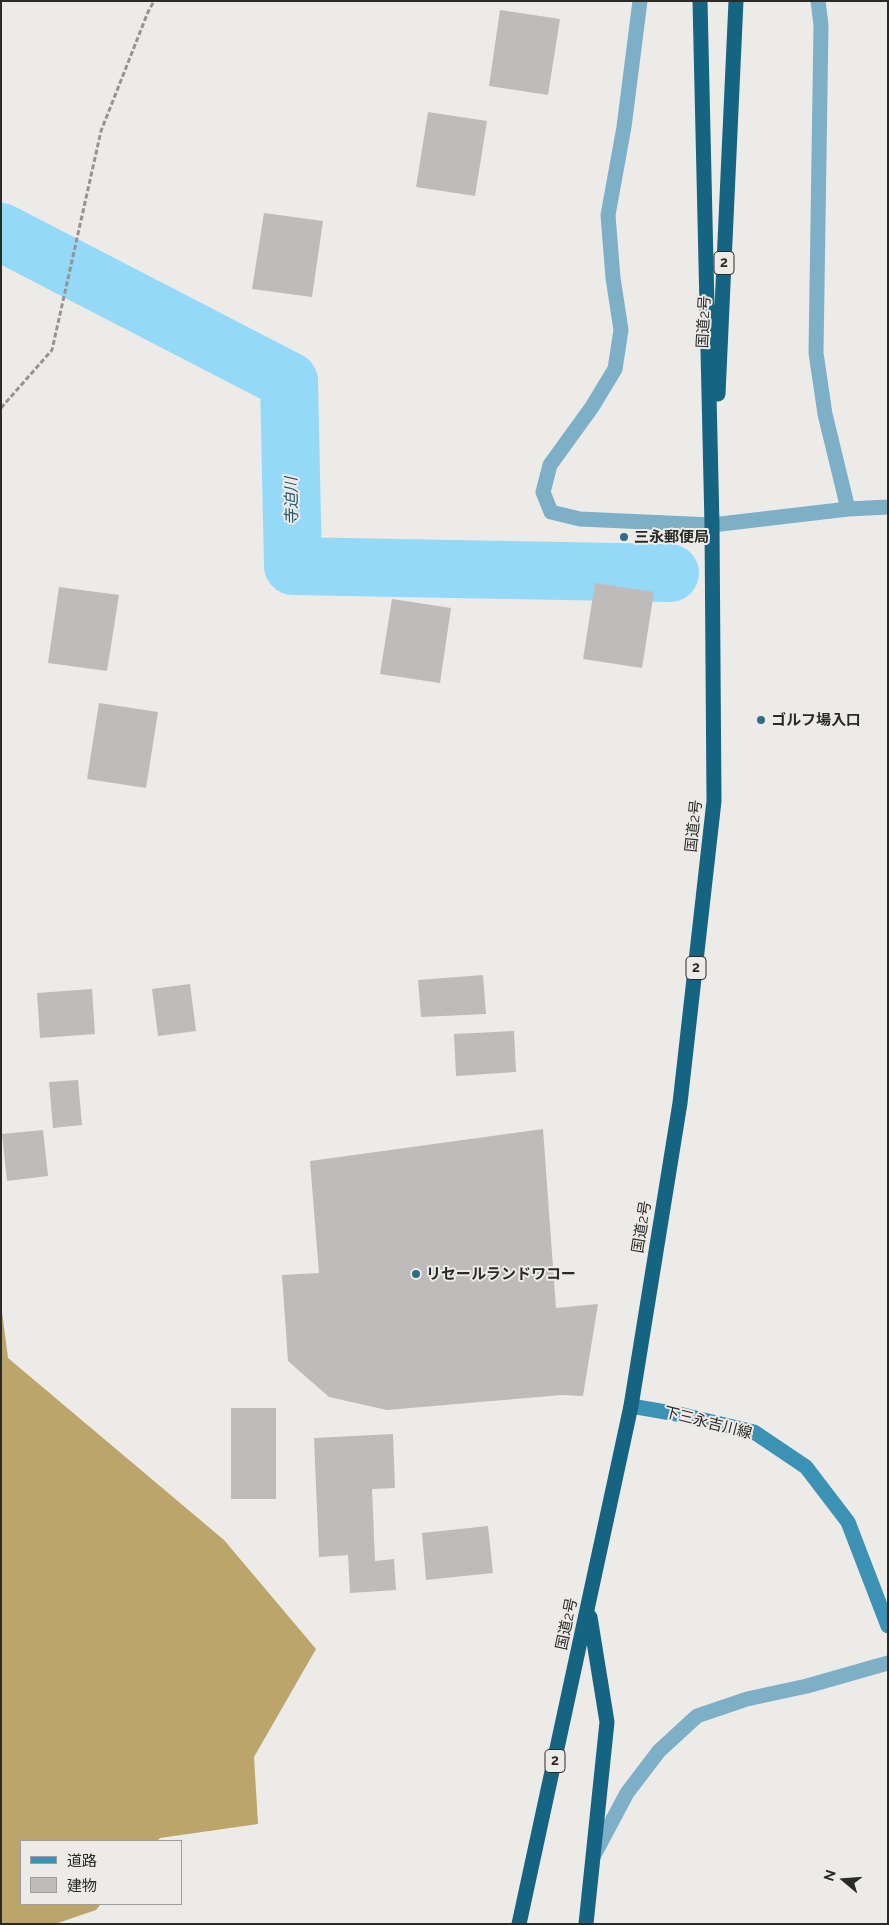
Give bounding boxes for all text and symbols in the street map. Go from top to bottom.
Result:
road number: 2 [714,252,734,274]
street label: 国道2号 [694,295,714,349]
water label: 寺迫川 [282,477,302,525]
place label: 三永郵便局 [634,528,709,546]
marker: 三永郵便局 [618,531,630,543]
place label: ゴルフ場入口 [771,711,861,729]
marker: ゴルフ場入口 [755,714,767,726]
street label: 国道2号 [682,799,706,853]
road number: 2 [686,956,706,980]
street label: 国道2号 [629,1200,655,1254]
place label: リセールランドワコー [426,1265,576,1283]
marker: リセールランドワコー [410,1268,422,1280]
street label: 下三永吉川線 [662,1403,754,1443]
street label: 国道2号 [553,1596,581,1652]
road number: 2 [545,1750,565,1772]
legend [20,1840,182,1905]
text: 道路 [67,1852,97,1870]
north arrow [819,1855,869,1905]
text: N [820,1868,839,1883]
text: 建物 [67,1877,97,1895]

